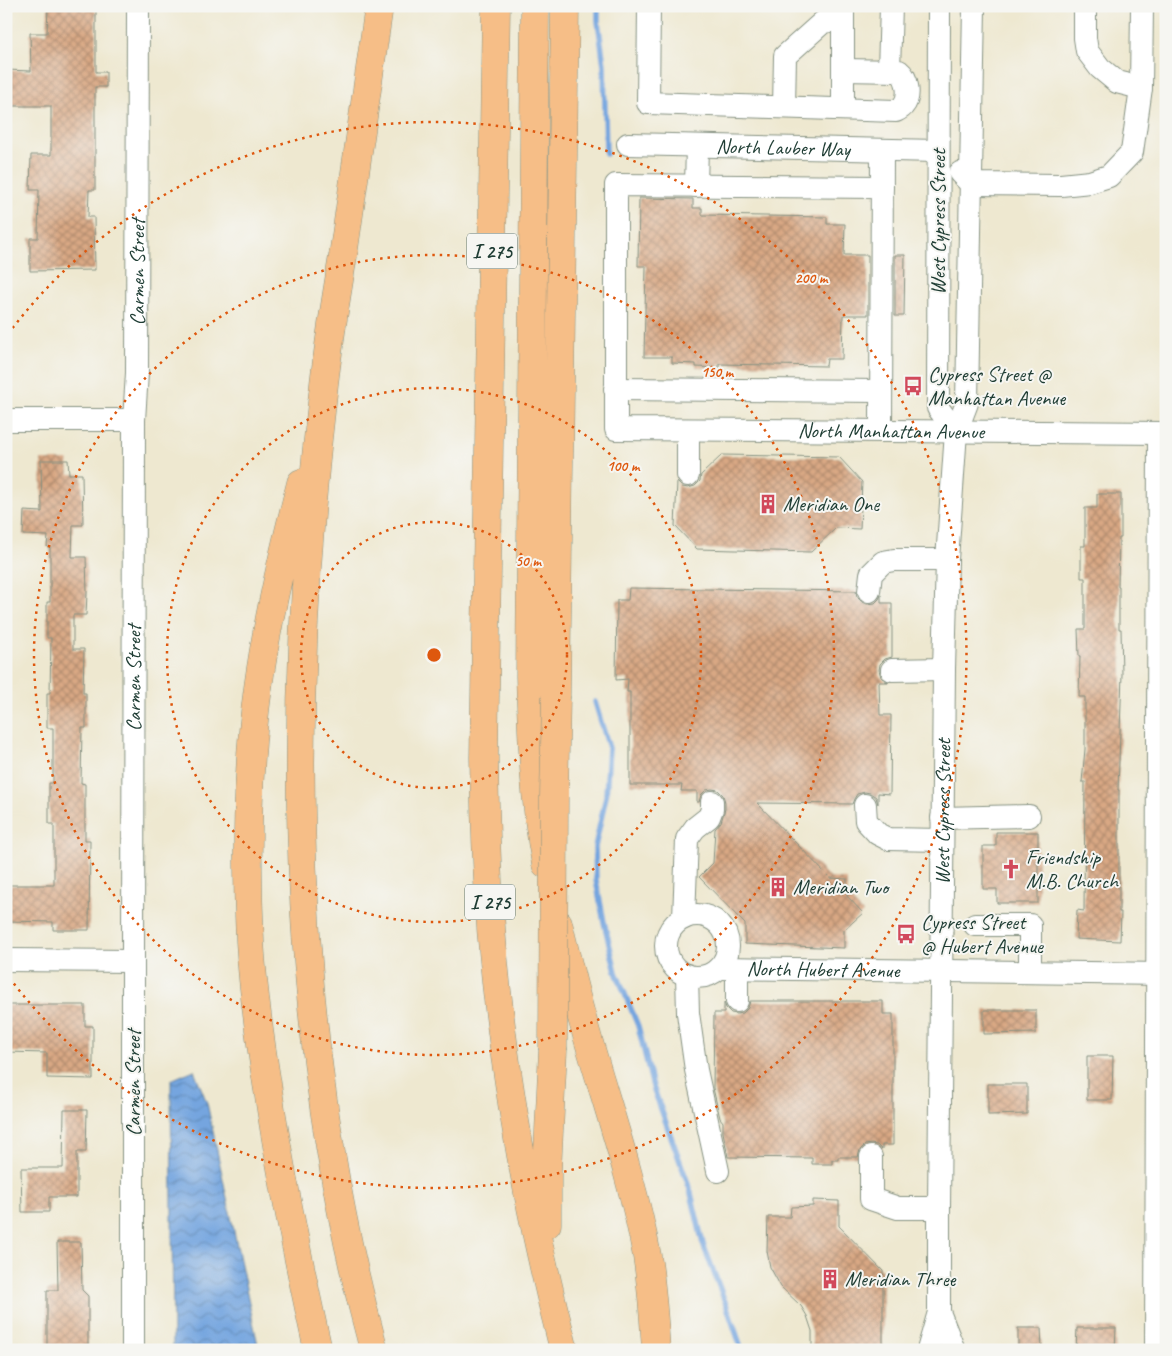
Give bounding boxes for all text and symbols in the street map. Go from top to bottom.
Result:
street label: North Lauber Way [716,133,852,162]
street label: West Cypress Street [925,147,951,295]
street label: Carmen Street [124,216,150,325]
road number: I 275 [467,234,517,268]
text: 200 m [795,269,829,288]
place label: Cypress Street @ Manhattan Avenue [928,361,1066,411]
text: 150 m [701,363,735,382]
bus stop icon: Cypress Street @ Manhattan Avenue [902,375,924,397]
street label: North Manhattan Avenue [798,417,986,445]
text: 100 m [607,457,641,476]
place label: Meridian One [783,491,880,517]
building icon: Meridian One [757,493,779,515]
text: 50 m [515,552,542,571]
street label: Carmen Street [120,622,147,731]
centre of rings [425,646,443,664]
street label: West Cypress Street [929,737,956,885]
place label: Friendship M.B. Church [1026,844,1119,894]
church icon: Friendship M.B. Church [1000,858,1022,880]
place label: Meridian Two [793,874,891,900]
building icon: Meridian Two [767,876,789,898]
road number: I 275 [465,884,515,920]
place label: Cypress Street @ Hubert Avenue [921,909,1044,959]
bus stop icon: Cypress Street @ Hubert Avenue [895,923,917,945]
street label: North Hubert Avenue [746,955,901,983]
street label: Carmen Street [120,1027,146,1136]
place label: Meridian Three [845,1266,956,1292]
building icon: Meridian Three [819,1268,841,1290]

